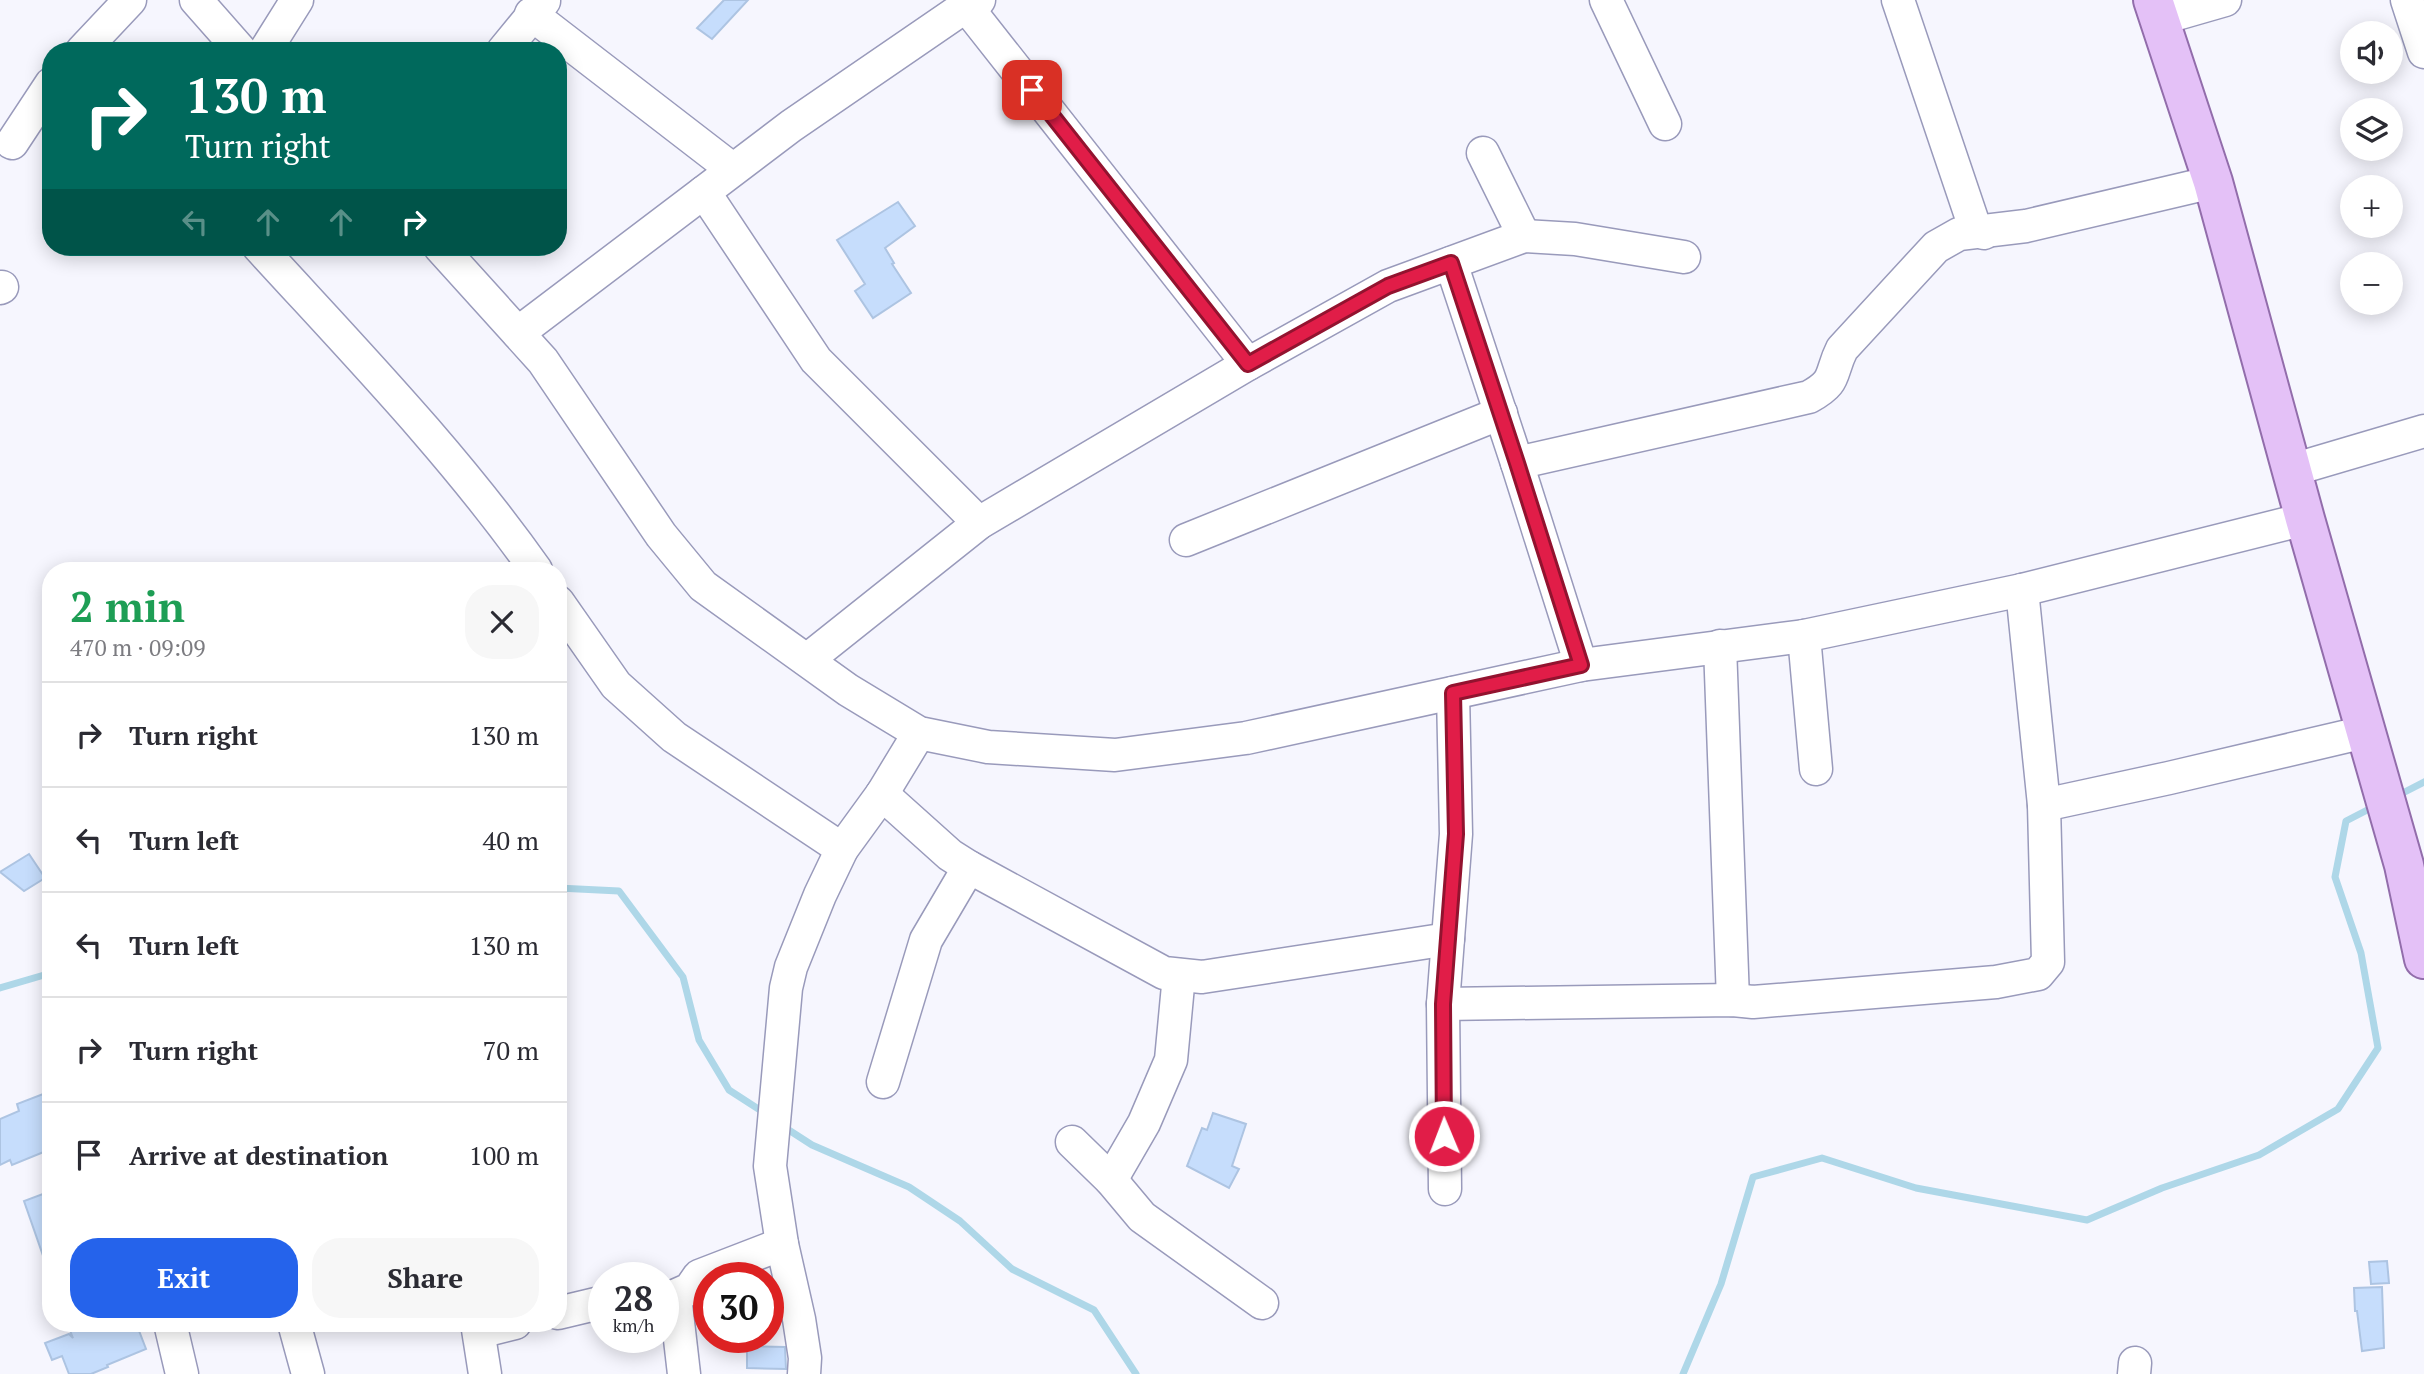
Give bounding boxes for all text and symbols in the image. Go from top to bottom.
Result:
map controls [2340,21,2403,315]
button: sound [2340,21,2403,84]
pin [1002,60,1062,120]
text: 130 m [185,62,327,127]
icon: right [70,70,161,161]
icon: arrive [1013,71,1051,109]
button: layers [2340,98,2403,161]
text: Turn right [185,125,331,167]
button: + [2340,175,2403,238]
icon: left [176,203,214,241]
icon: ahead [249,203,287,241]
icon: ahead [322,203,360,241]
icon: right [395,203,433,241]
button: − [2340,252,2403,315]
text: 2 min [70,578,185,634]
button: close [465,585,539,659]
text: 470 m · 09:09 [70,632,205,663]
icon: right [70,716,108,754]
text: Turn right [129,718,258,752]
text: 130 m [469,718,539,752]
icon: left [70,821,108,859]
text: Turn left [129,823,239,857]
text: 40 m [483,823,539,857]
icon: left [70,926,108,964]
text: Turn left [129,928,239,962]
text: 130 m [469,928,539,962]
icon: right [70,1031,108,1069]
text: Turn right [129,1033,258,1067]
text: 70 m [483,1033,539,1067]
position arrow [1407,1099,1481,1173]
icon: arrive [70,1136,108,1174]
text: Arrive at destination [129,1138,388,1172]
text: 100 m [469,1138,539,1172]
button: Exit [70,1238,298,1318]
button: Share [312,1238,539,1318]
speed limit sign: 30 [693,1262,784,1353]
text: 28 [614,1275,653,1321]
text: km/h [613,1313,654,1337]

